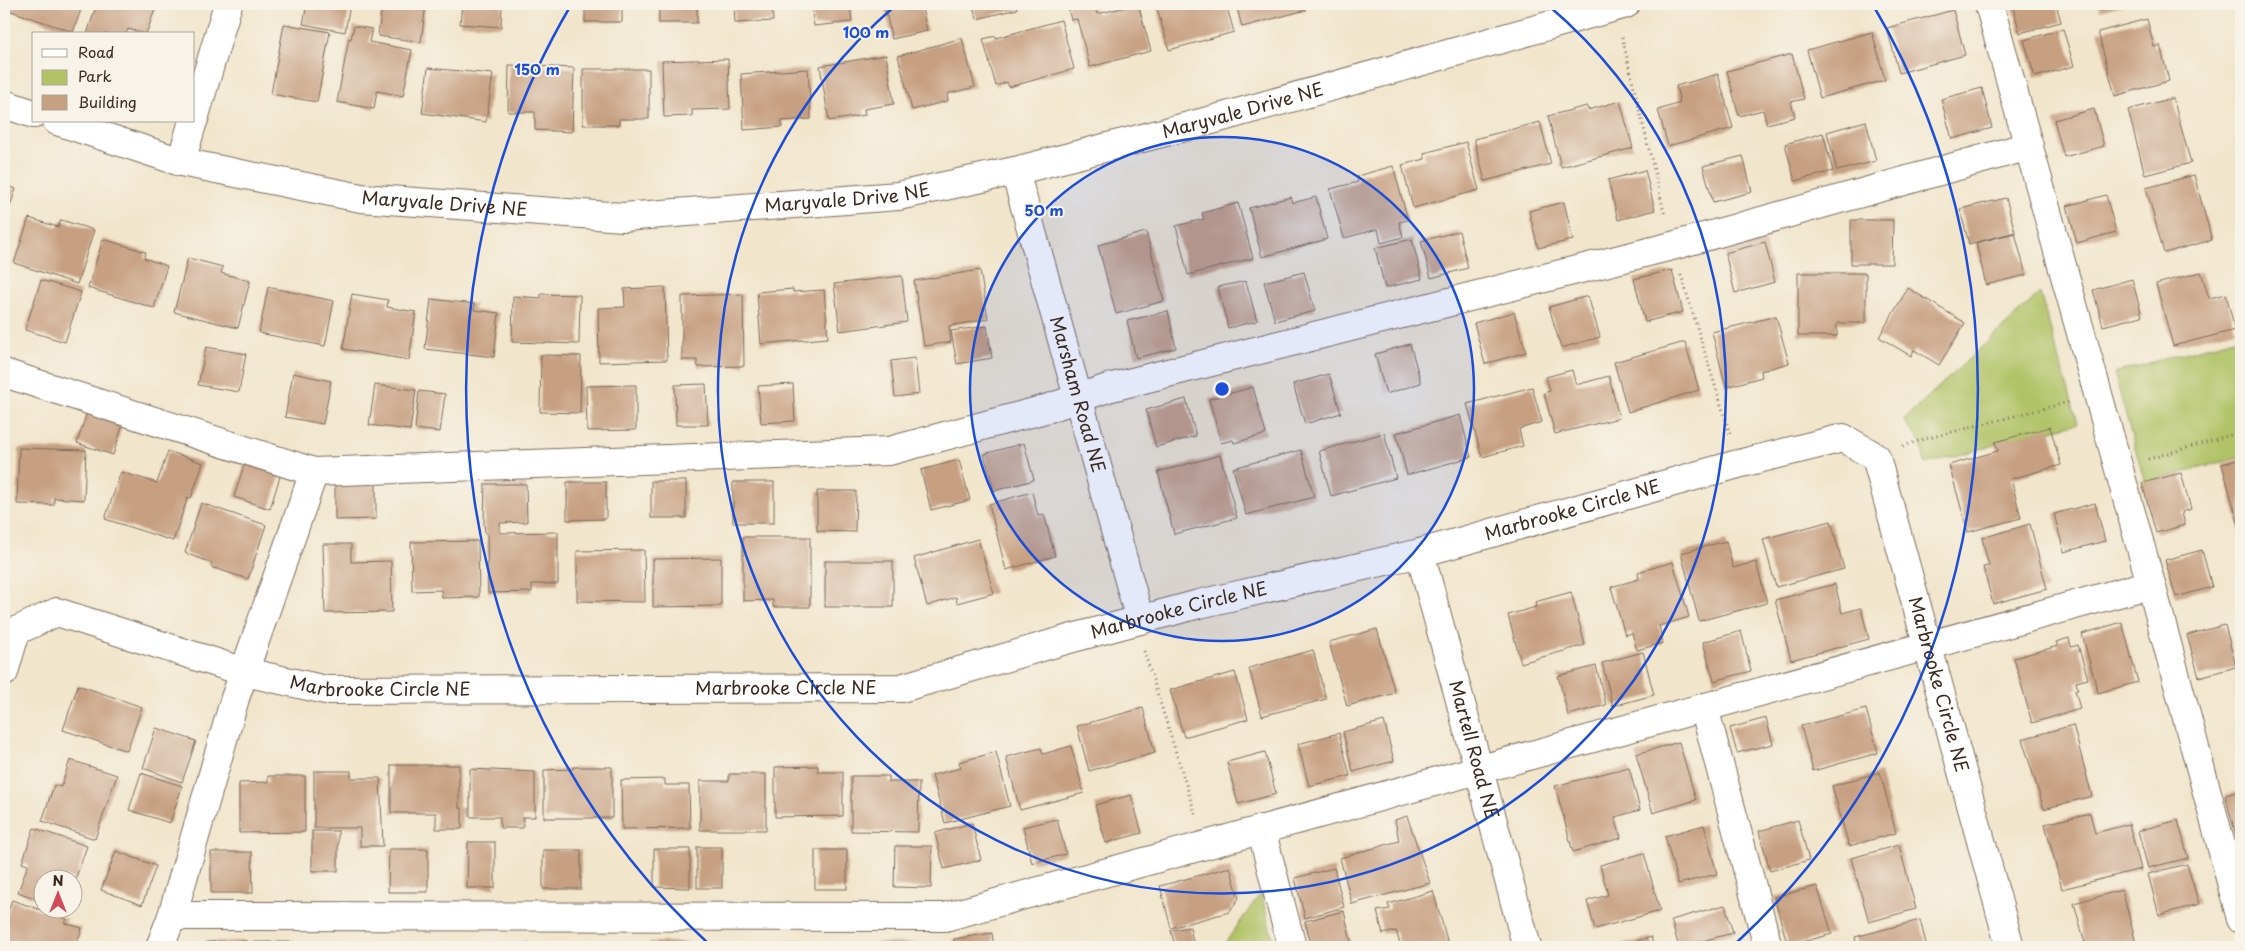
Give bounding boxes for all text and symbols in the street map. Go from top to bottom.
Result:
text: 100 m [843,20,889,43]
legend [32,32,195,122]
text: Road [78,40,114,63]
text: 150 m [514,57,560,80]
text: Park [78,64,112,87]
street label: Maryvale Drive NE [1159,74,1326,144]
text: Building [78,90,137,113]
street label: Maryvale Drive NE [763,175,932,218]
street label: Maryvale Drive NE [361,183,529,222]
text: 50 m [1025,198,1063,221]
street label: Marsham Road NE [1044,313,1113,476]
centre of rings [1213,380,1231,398]
street label: Marbrooke Circle NE [1481,471,1663,546]
street label: Marbrooke Circle NE [1087,574,1270,645]
street label: Marbrooke Circle NE [1903,593,1977,775]
street label: Marbrooke Circle NE [287,667,470,702]
street label: Marbrooke Circle NE [695,673,876,701]
street label: Martell Road NE [1443,677,1507,822]
north arrow [32,868,82,918]
text: N [52,870,64,891]

